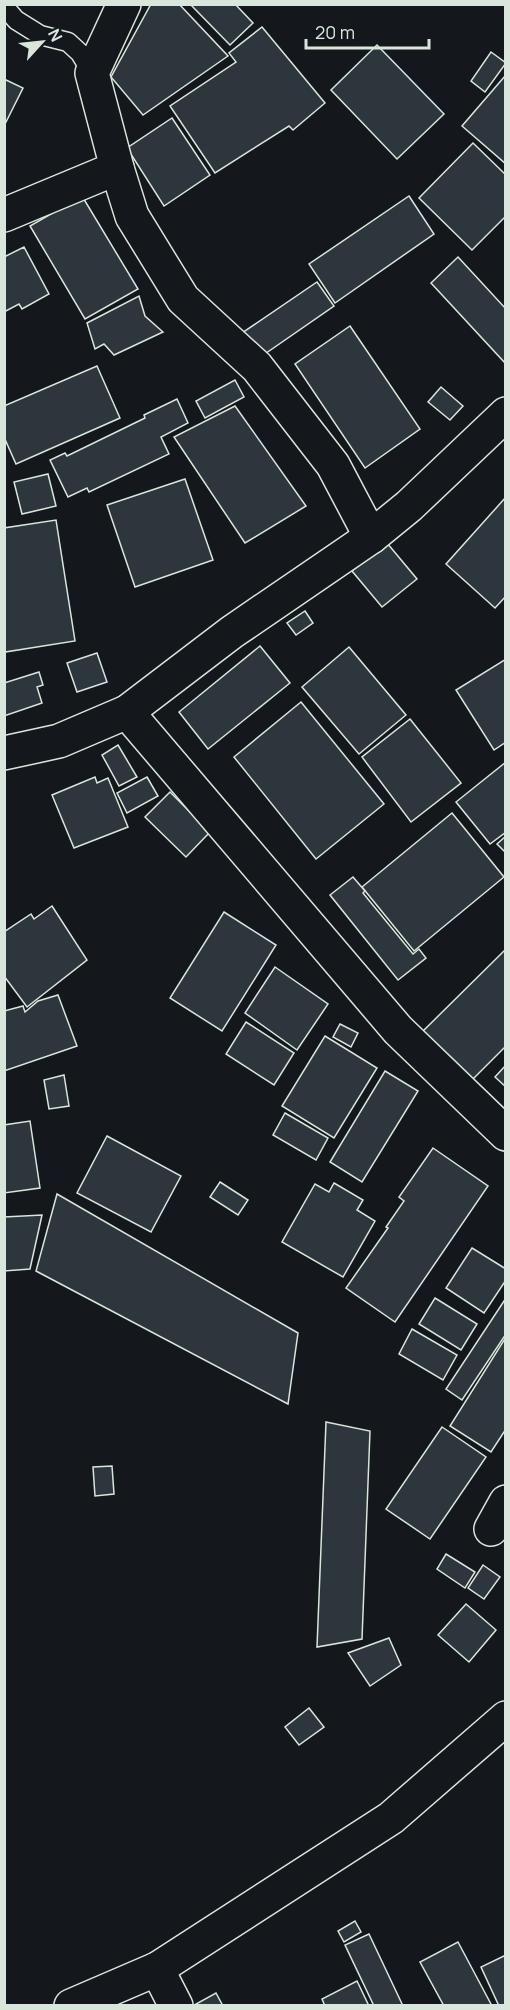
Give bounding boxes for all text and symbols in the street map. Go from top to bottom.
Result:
north arrow [12,12,72,72]
scale bar [306,12,429,50]
text: 20 m [315,20,355,44]
text: N [43,25,68,45]

